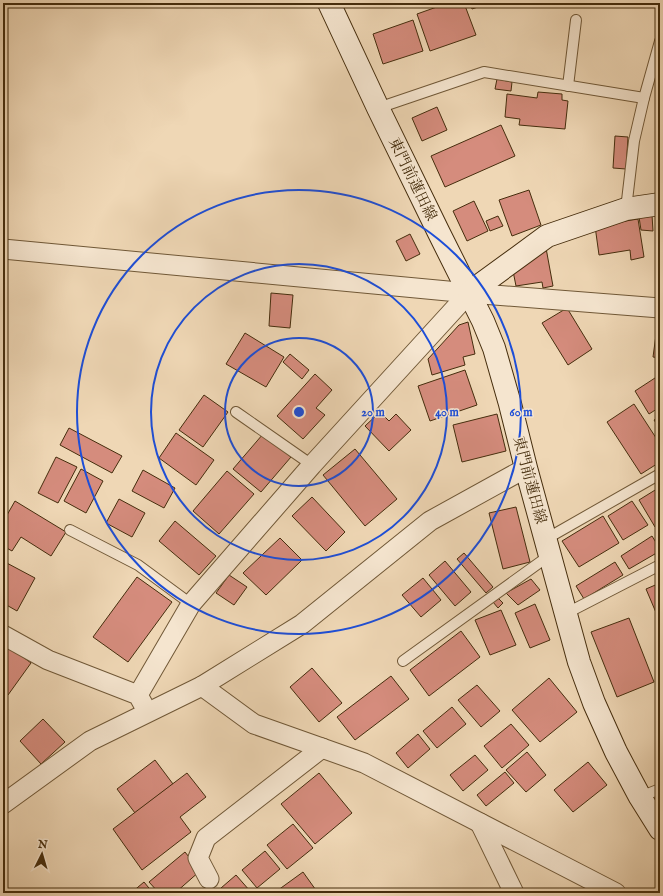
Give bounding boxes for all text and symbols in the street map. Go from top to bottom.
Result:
street label: 東門前蓮田線 [384,135,441,224]
centre of rings [292,405,306,419]
text: 20 m [361,405,385,420]
text: 40 m [435,405,460,420]
text: 60 m [510,405,533,420]
street label: 東門前蓮田線 [509,434,550,526]
north arrow [22,834,62,874]
text: N [36,838,49,852]

